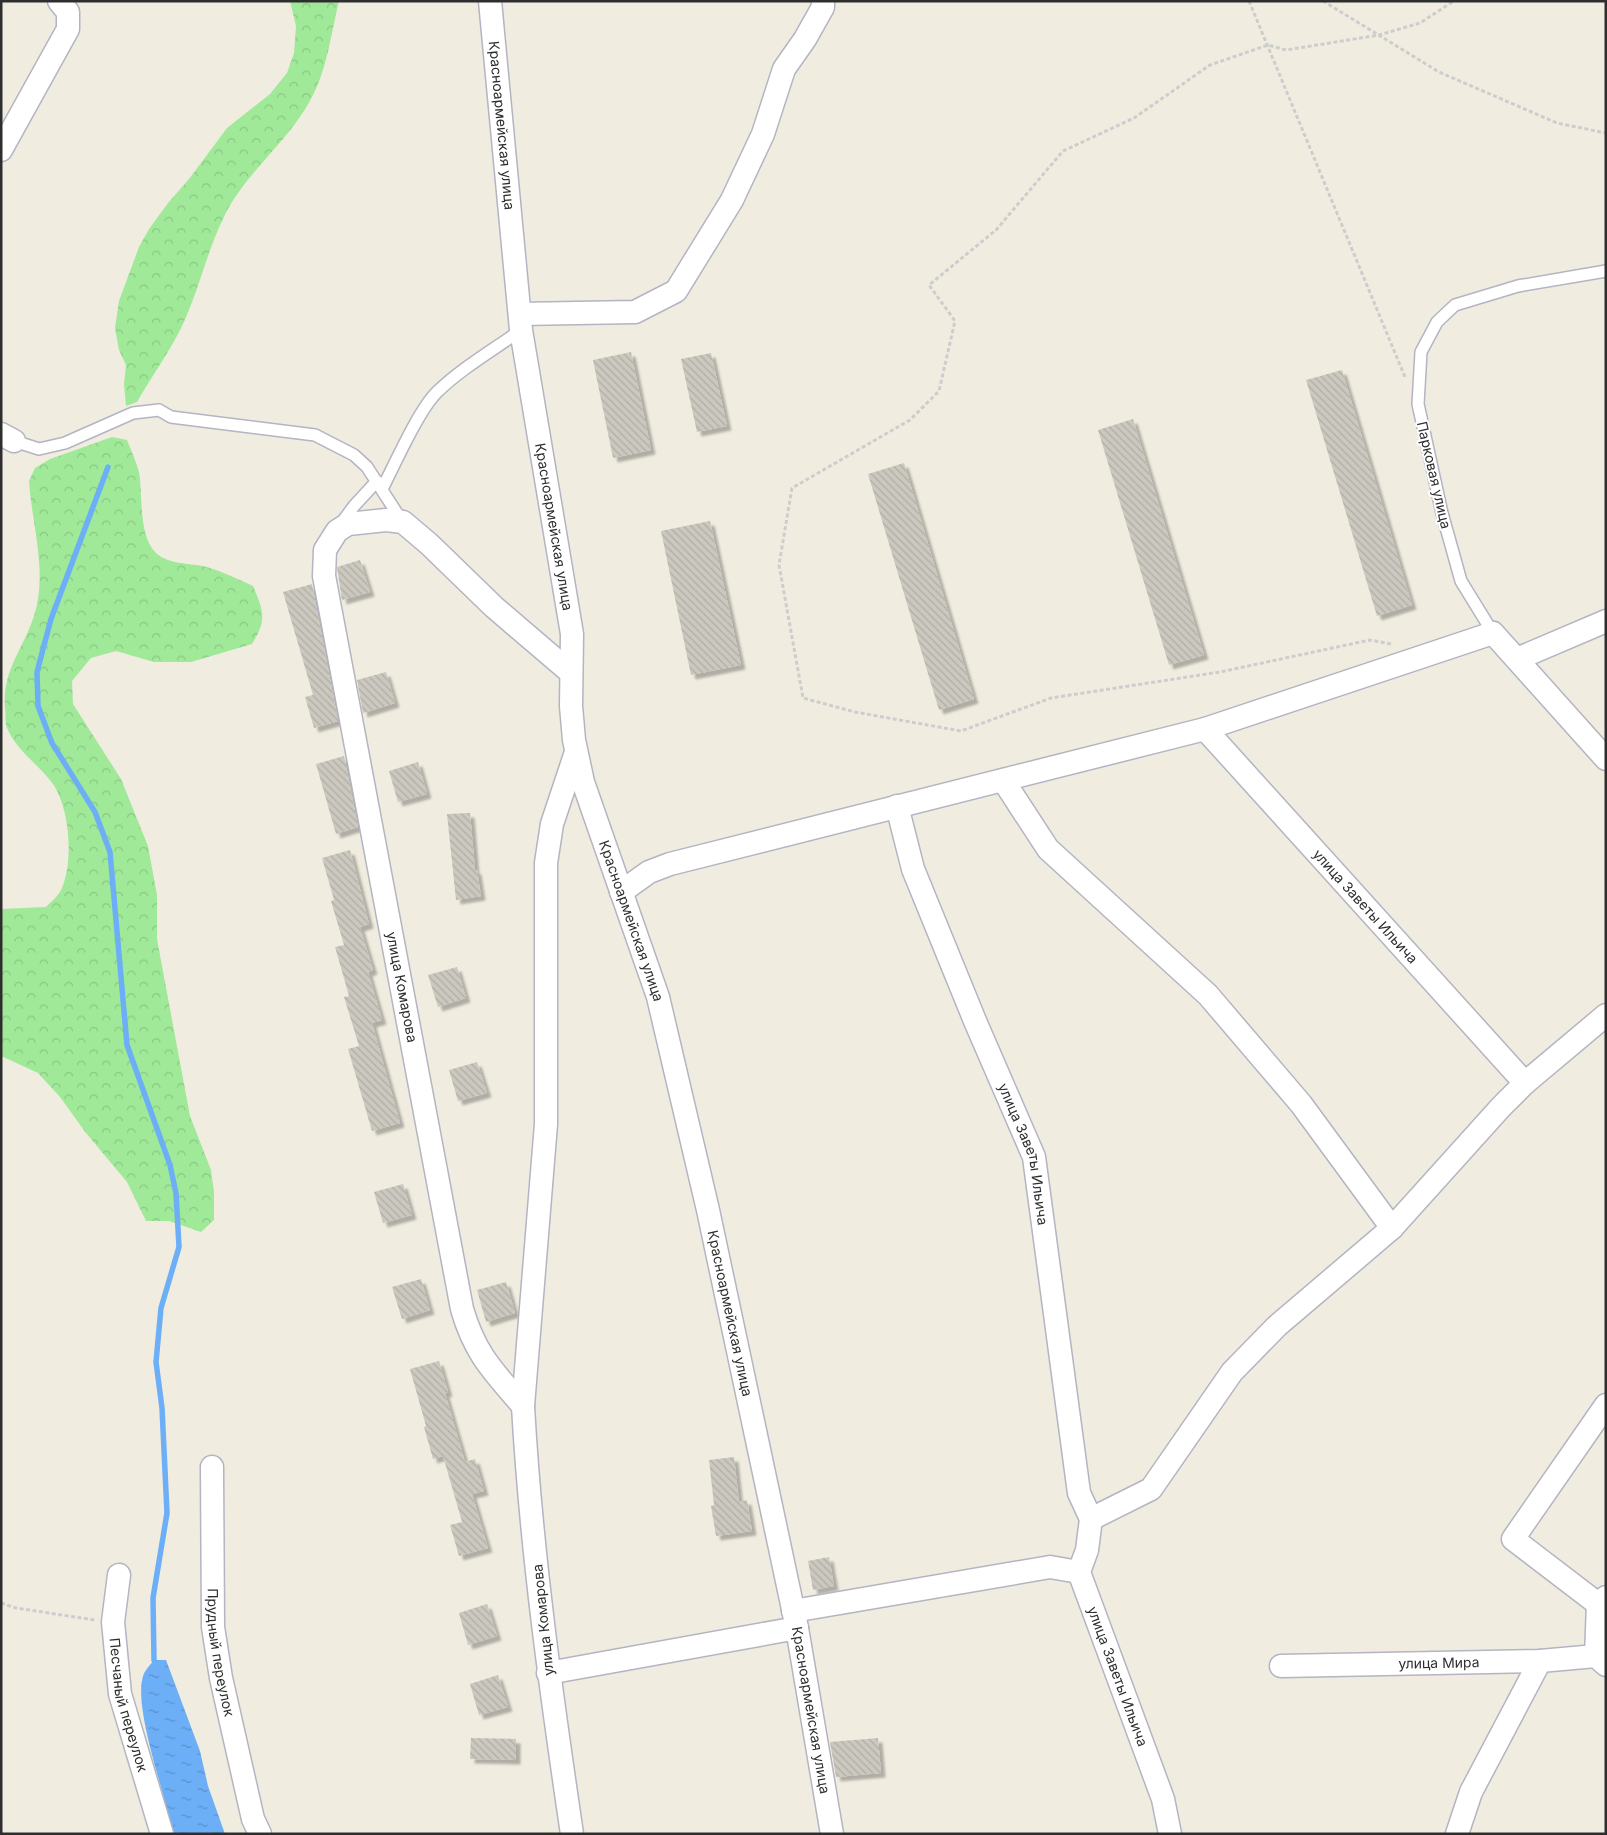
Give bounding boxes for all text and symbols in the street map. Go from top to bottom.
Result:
street label: Красноармейская улица [486,40,519,211]
street label: Парковая улица [1414,419,1455,530]
street label: Красноармейская улица [532,442,577,612]
street label: Красноармейская улица [596,838,668,1003]
street label: улица Заветы Ильича [1310,845,1422,967]
street label: улица Комарова [383,930,422,1044]
street label: улица Заветы Ильича [995,1081,1052,1226]
street label: Красноармейская улица [705,1229,756,1398]
street label: улица Комарова [528,1563,557,1677]
street label: Прудный переулок [204,1588,239,1718]
street label: улица Заветы Ильича [1084,1604,1152,1749]
street label: Красноармейская улица [789,1625,834,1795]
street label: Песчаный переулок [107,1637,152,1774]
street label: улица Мира [1398,1653,1480,1672]

